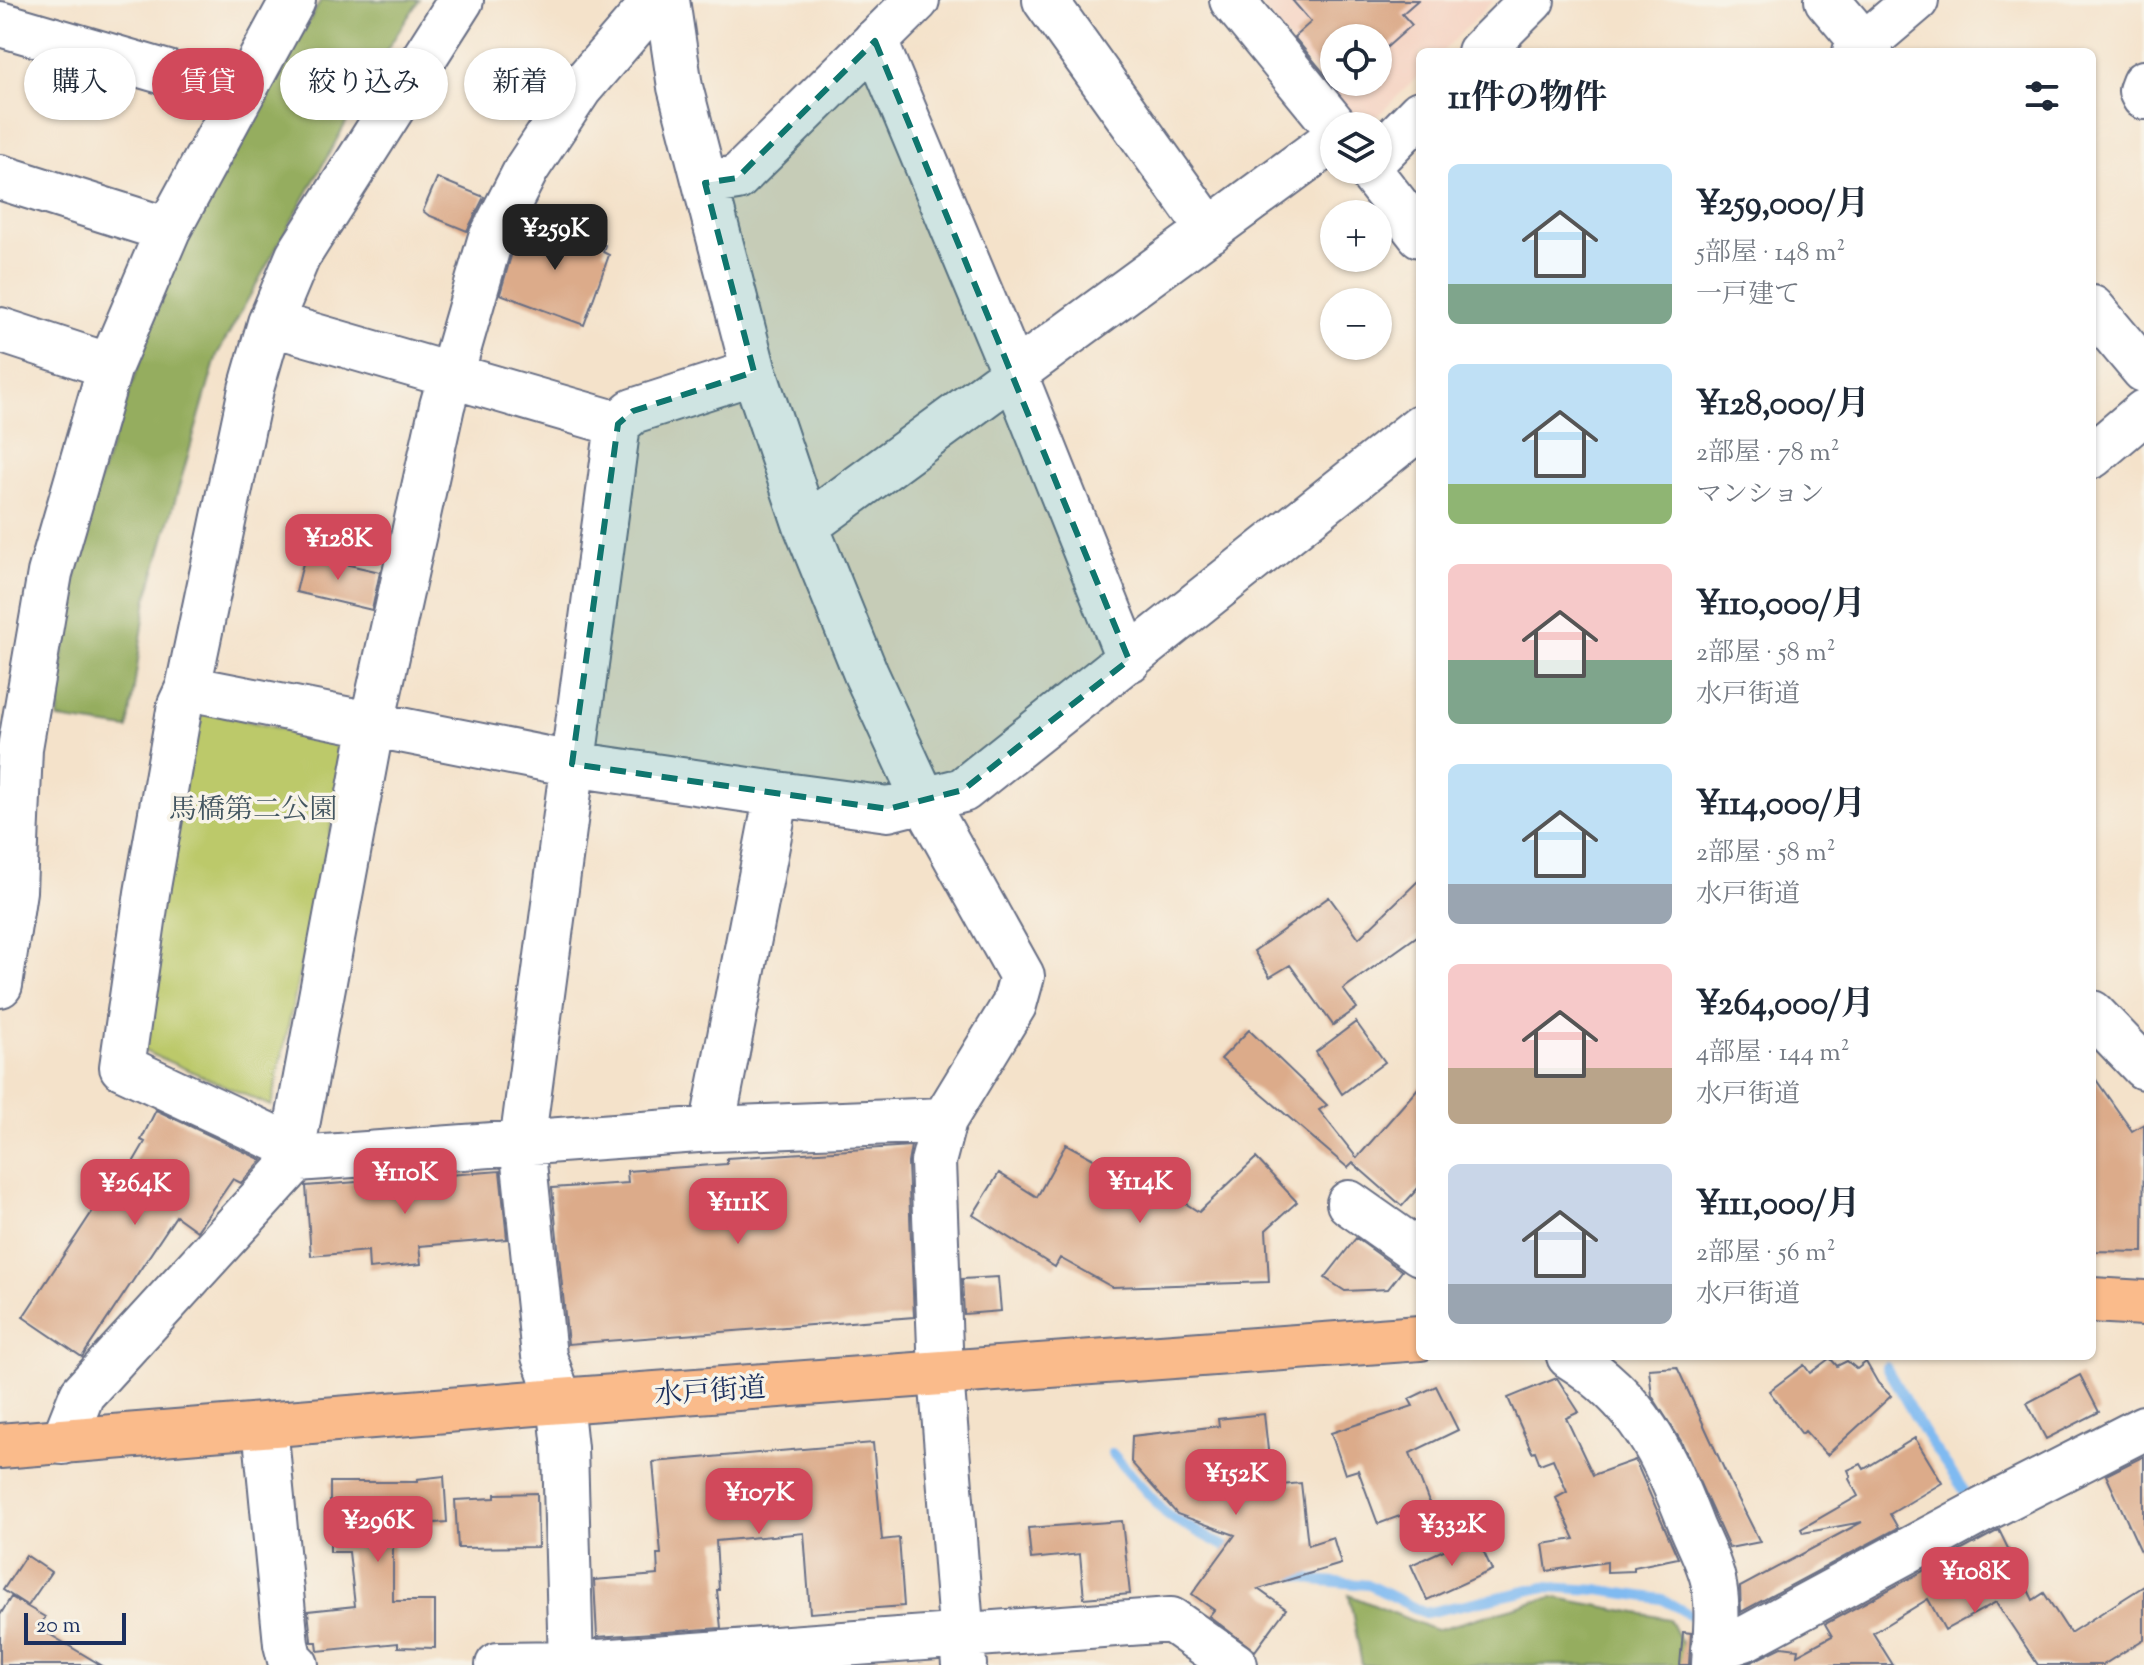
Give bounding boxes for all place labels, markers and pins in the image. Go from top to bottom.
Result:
pin: ¥259K [499,204,611,272]
pin: ¥128K [282,514,394,582]
pin: ¥110K [349,1148,461,1216]
pin: ¥114K [1084,1157,1196,1225]
pin: ¥264K [79,1159,191,1227]
pin: ¥111K [682,1178,794,1246]
pin: ¥152K [1180,1449,1292,1517]
pin: ¥107K [703,1468,815,1536]
pin: ¥296K [322,1496,434,1564]
pin: ¥332K [1396,1500,1508,1568]
pin: ¥108K [1919,1547,2031,1615]

